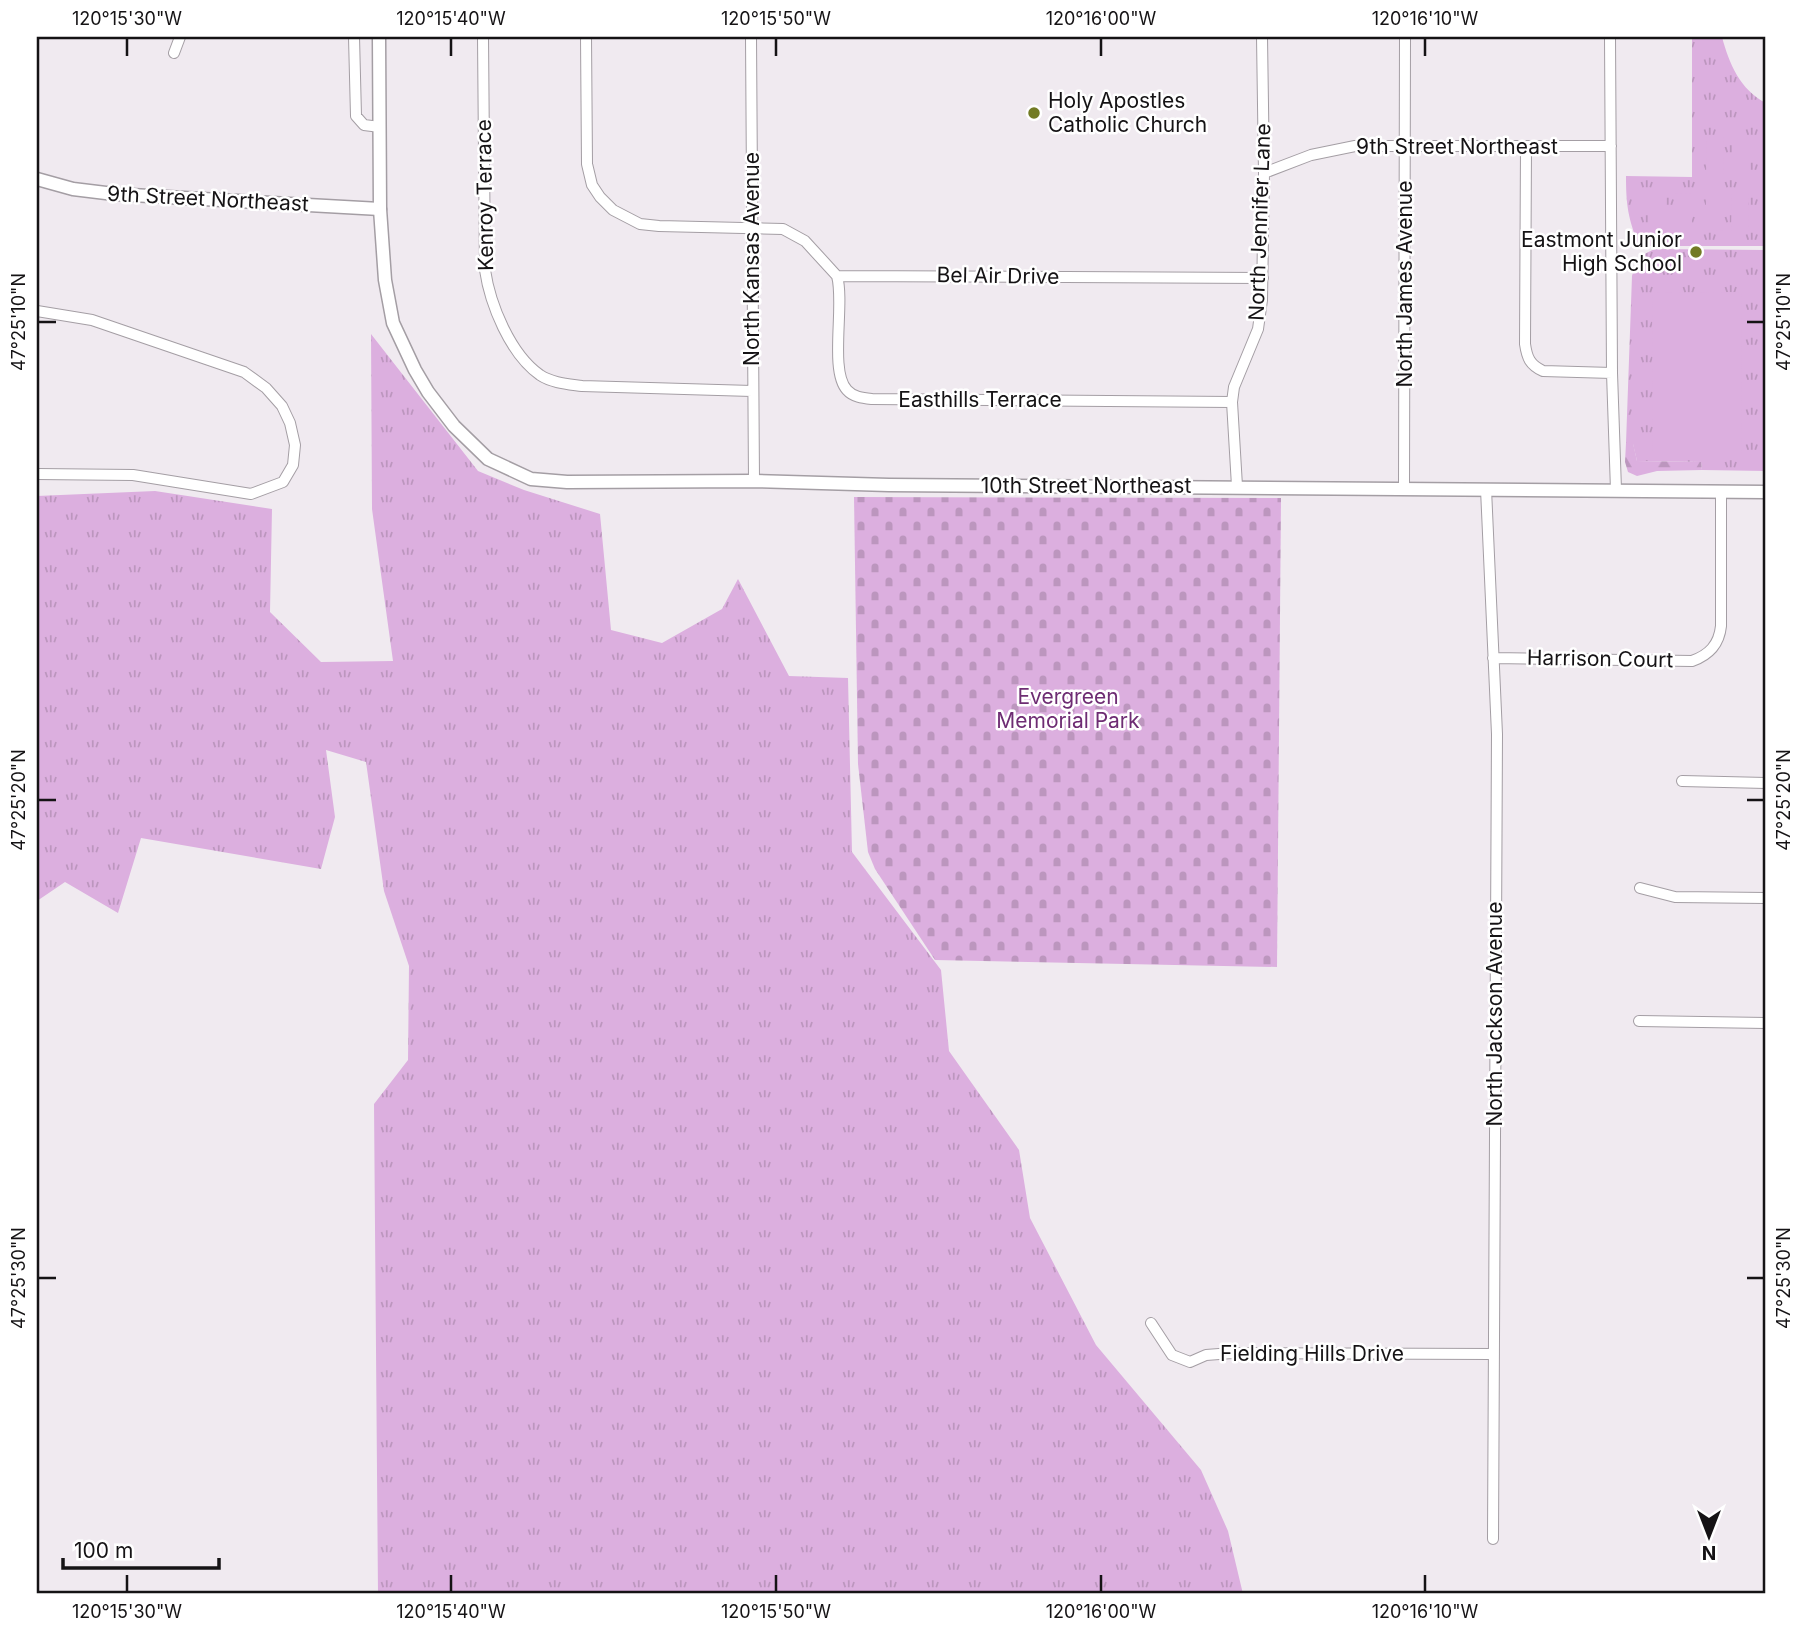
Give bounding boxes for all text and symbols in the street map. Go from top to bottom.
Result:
text: 120°15'30"W [72,8,182,29]
text: 120°15'40"W [396,8,506,29]
text: 120°15'50"W [721,8,831,29]
text: 120°16'00"W [1046,8,1157,29]
text: 120°16'10"W [1372,8,1479,29]
place label: Holy Apostles Catholic Church [1048,88,1207,137]
marker: Holy Apostles Catholic Church [1026,105,1042,121]
street label: Kenroy Terrace [471,119,498,271]
street label: North Jennifer Lane [1244,123,1275,321]
street label: 9th Street Northeast [1356,134,1558,159]
street label: North Kansas Avenue [739,152,764,366]
street label: North James Avenue [1392,180,1417,388]
street label: 9th Street Northeast [107,181,310,216]
place label: Eastmont Junior High School [1521,227,1682,276]
marker: Eastmont Junior High School [1688,244,1704,260]
street label: Bel Air Drive [937,262,1060,289]
text: 47°25'10"N [8,273,29,371]
text: 47°25'10"N [1773,273,1794,371]
street label: Easthills Terrace [898,387,1062,412]
street label: 10th Street Northeast [981,473,1191,498]
street label: Harrison Court [1527,645,1674,672]
park label: Evergreen Memorial Park [996,684,1140,733]
text: 47°25'20"N [8,749,29,851]
text: 47°25'20"N [1773,749,1794,851]
street label: North Jackson Avenue [1482,902,1507,1126]
text: 47°25'30"N [8,1227,29,1329]
text: 47°25'30"N [1773,1227,1794,1329]
street label: Fielding Hills Drive [1220,1341,1404,1366]
north arrow [1674,1502,1744,1572]
scale bar [63,1526,219,1570]
text: 100 m [74,1538,133,1563]
text: N [1702,1541,1716,1564]
text: 120°15'30"W [72,1601,182,1622]
text: 120°15'40"W [396,1601,506,1622]
text: 120°15'50"W [721,1601,831,1622]
text: 120°16'00"W [1046,1601,1157,1622]
text: 120°16'10"W [1372,1601,1479,1622]

